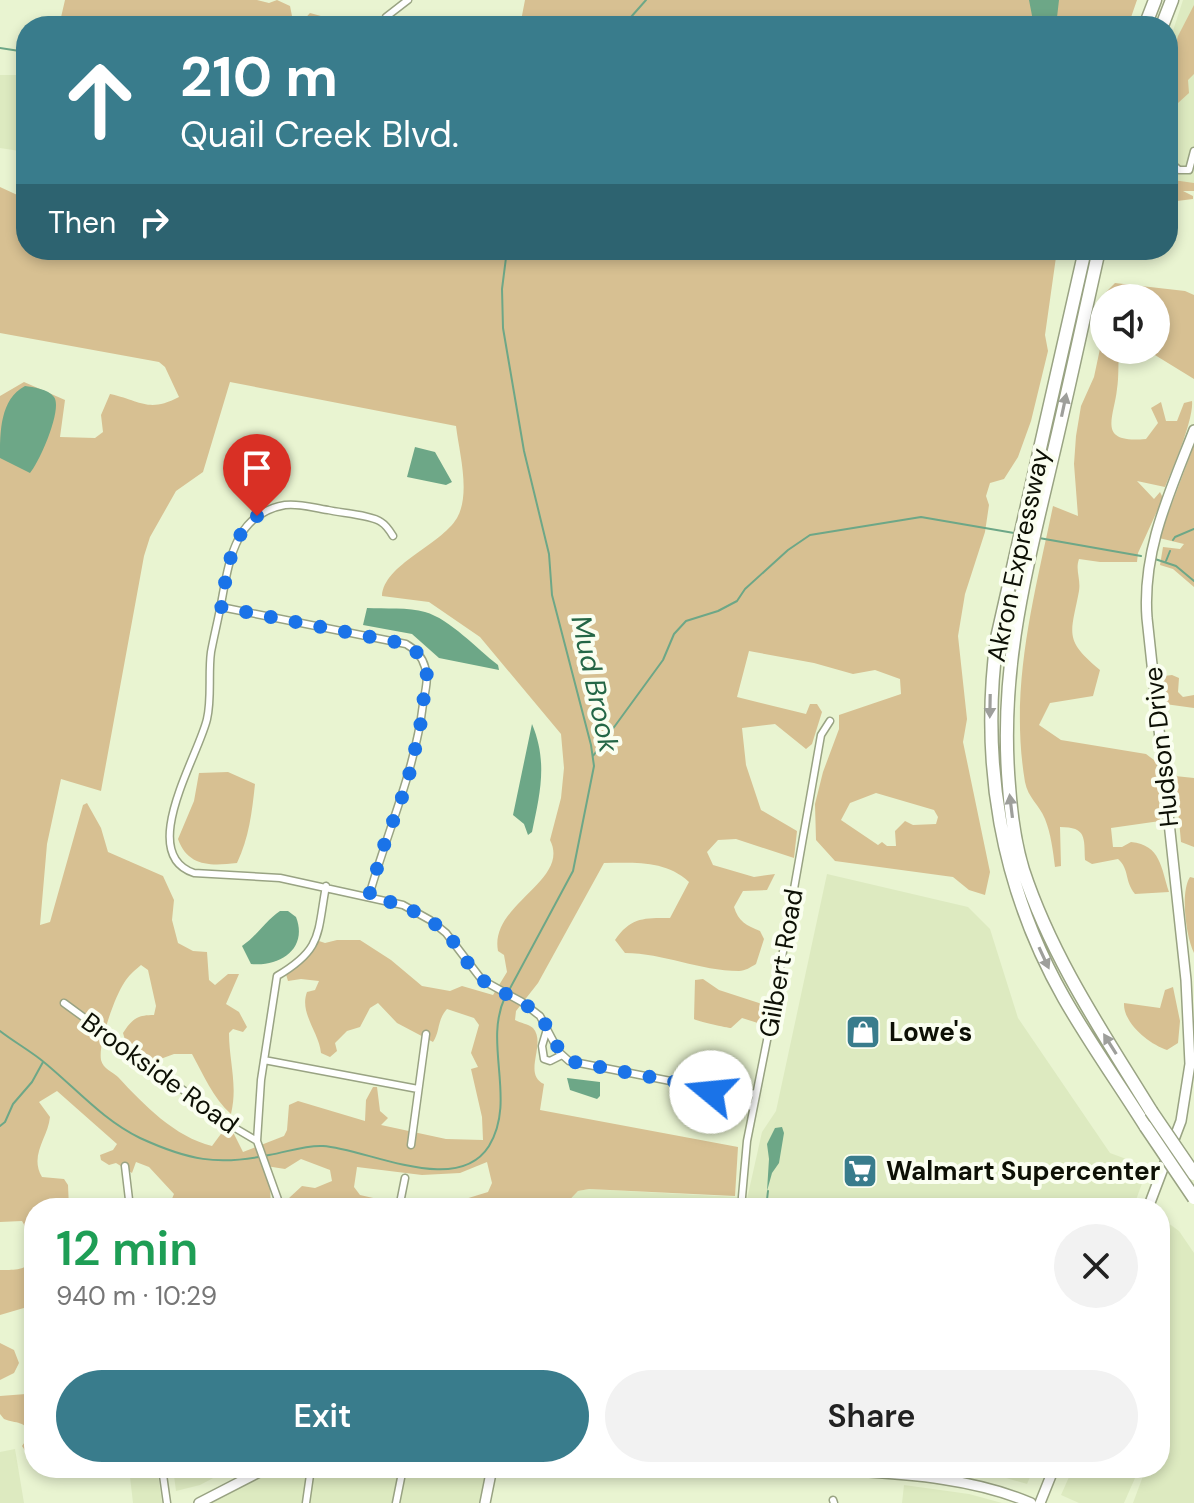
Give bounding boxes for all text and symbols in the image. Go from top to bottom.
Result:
text: 210 m [180,40,338,113]
icon: ahead [48,48,152,152]
text: Quail Creek Blvd. [180,111,459,158]
icon: right [132,200,176,244]
text: Then [48,203,116,242]
map controls [1090,284,1170,364]
button: sound [1090,284,1170,364]
one-way arrow [1058,392,1071,417]
pin [223,434,291,516]
street label: Akron Expressway [979,445,1057,665]
icon: arrive [235,446,279,490]
water label: Mud Brook [562,612,628,757]
street label: Hudson Drive [1136,665,1186,829]
one-way arrow [984,694,997,719]
one-way arrow [1004,794,1017,819]
street label: Gilbert Road [751,886,811,1040]
one-way arrow [1037,946,1051,969]
street label: Brookside Road [75,1005,245,1141]
shop icon: Lowe's [844,1013,882,1051]
place label: Lowe's [889,1015,972,1049]
one-way arrow [1103,1033,1117,1055]
position arrow [669,1050,753,1134]
supermarket icon: Walmart Supercenter [841,1152,879,1190]
place label: Walmart Supercenter [886,1154,1161,1188]
text: 12 min [56,1217,198,1280]
button: close [1054,1224,1138,1308]
text: 940 m · 10:29 [56,1279,217,1313]
button: Exit [56,1370,589,1462]
button: Share [605,1370,1138,1462]

